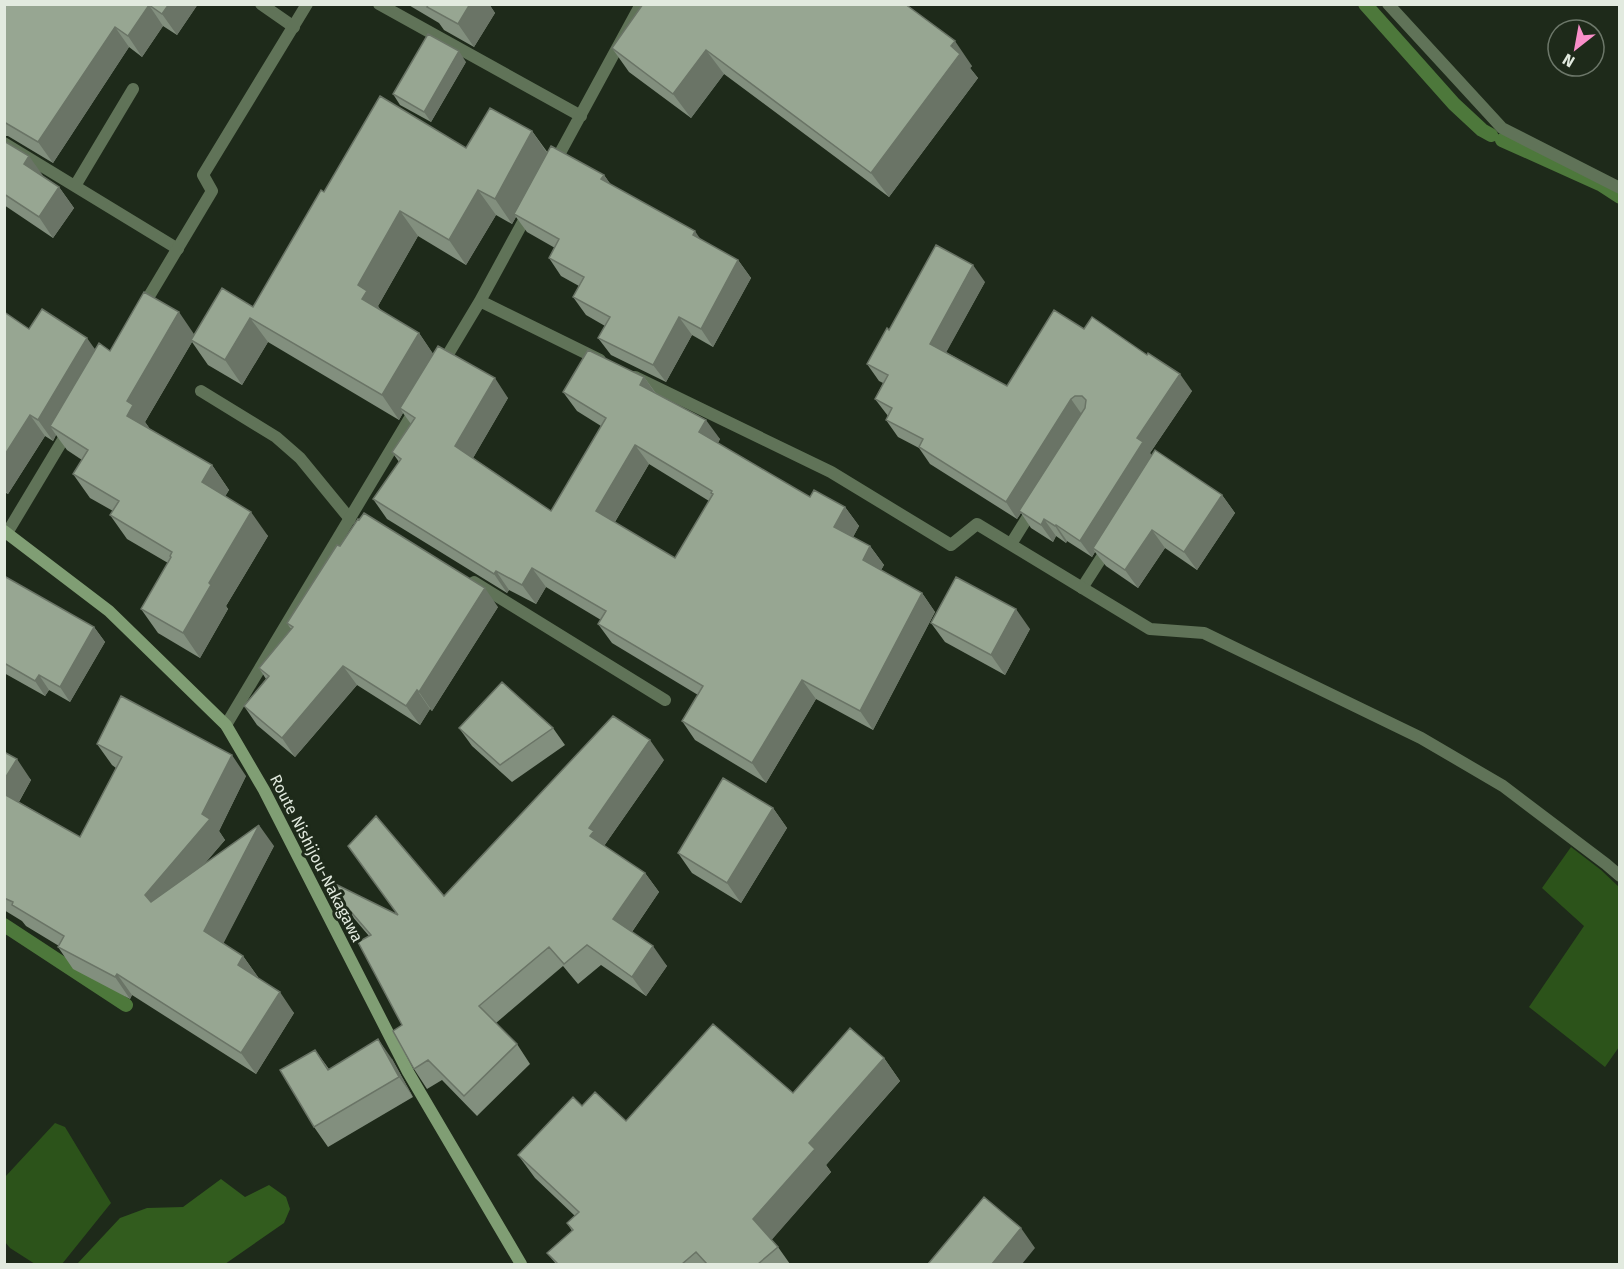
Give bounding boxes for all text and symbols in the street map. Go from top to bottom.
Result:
north arrow [1546,18,1606,78]
text: N [1559,50,1578,71]
street label: Route Nishijou-Nakagawa [266,771,367,945]

